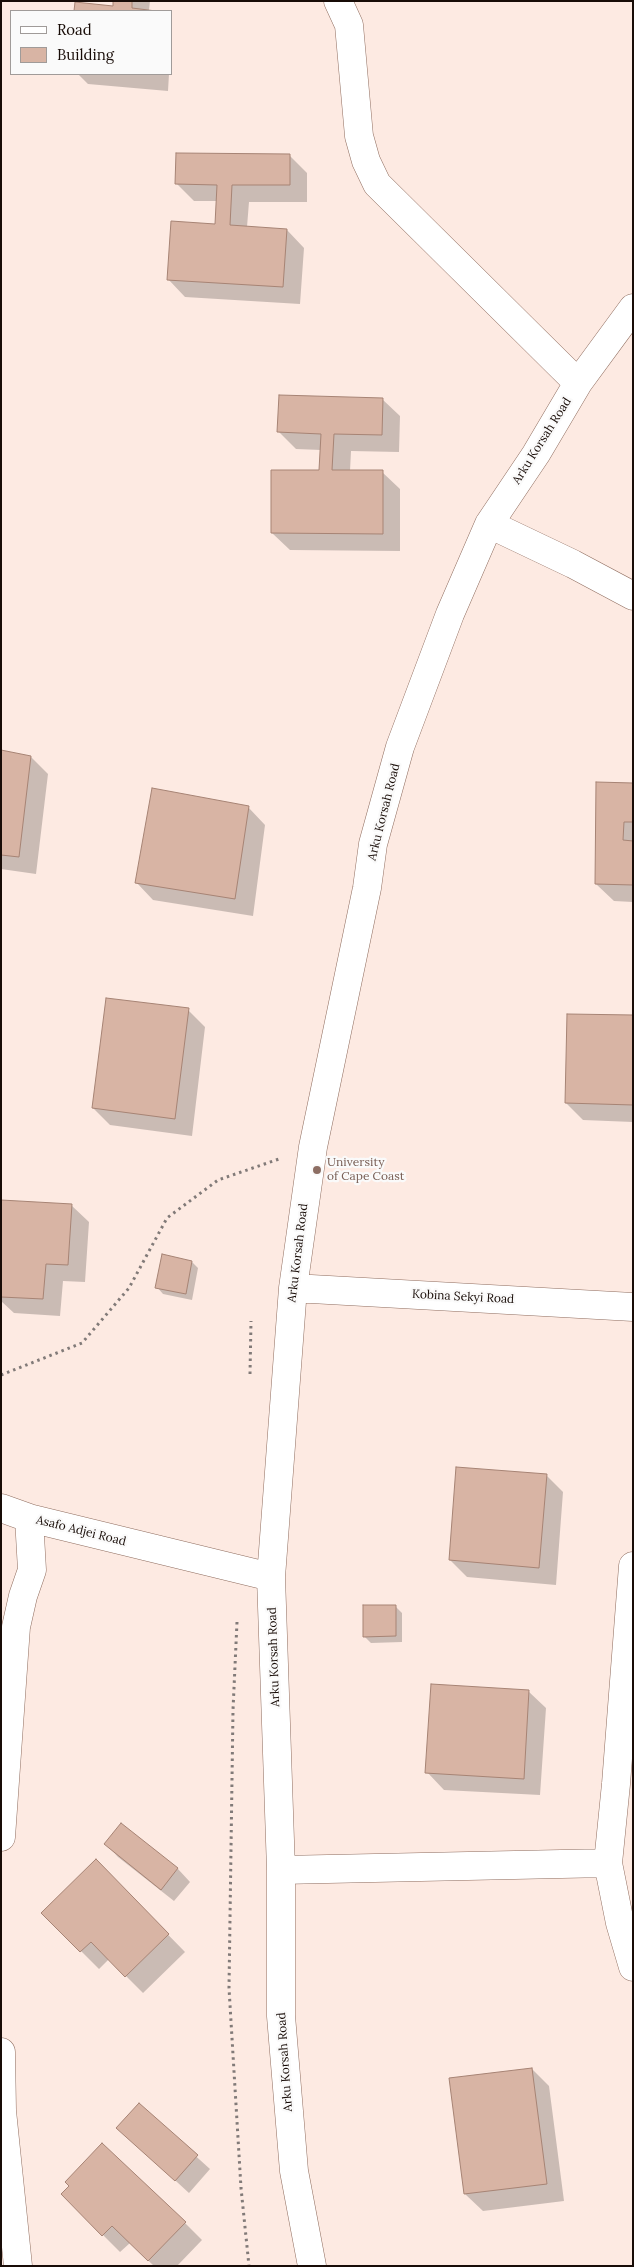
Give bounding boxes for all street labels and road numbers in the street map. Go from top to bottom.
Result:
street label: Arku Korsah Road [510,395,574,487]
street label: Arku Korsah Road [365,762,403,862]
street label: Arku Korsah Road [285,1203,311,1303]
street label: Kobina Sekyi Road [411,1287,515,1307]
street label: Asafo Adjei Road [35,1513,127,1549]
street label: Arku Korsah Road [265,1607,283,1707]
street label: Arku Korsah Road [274,2012,296,2112]

